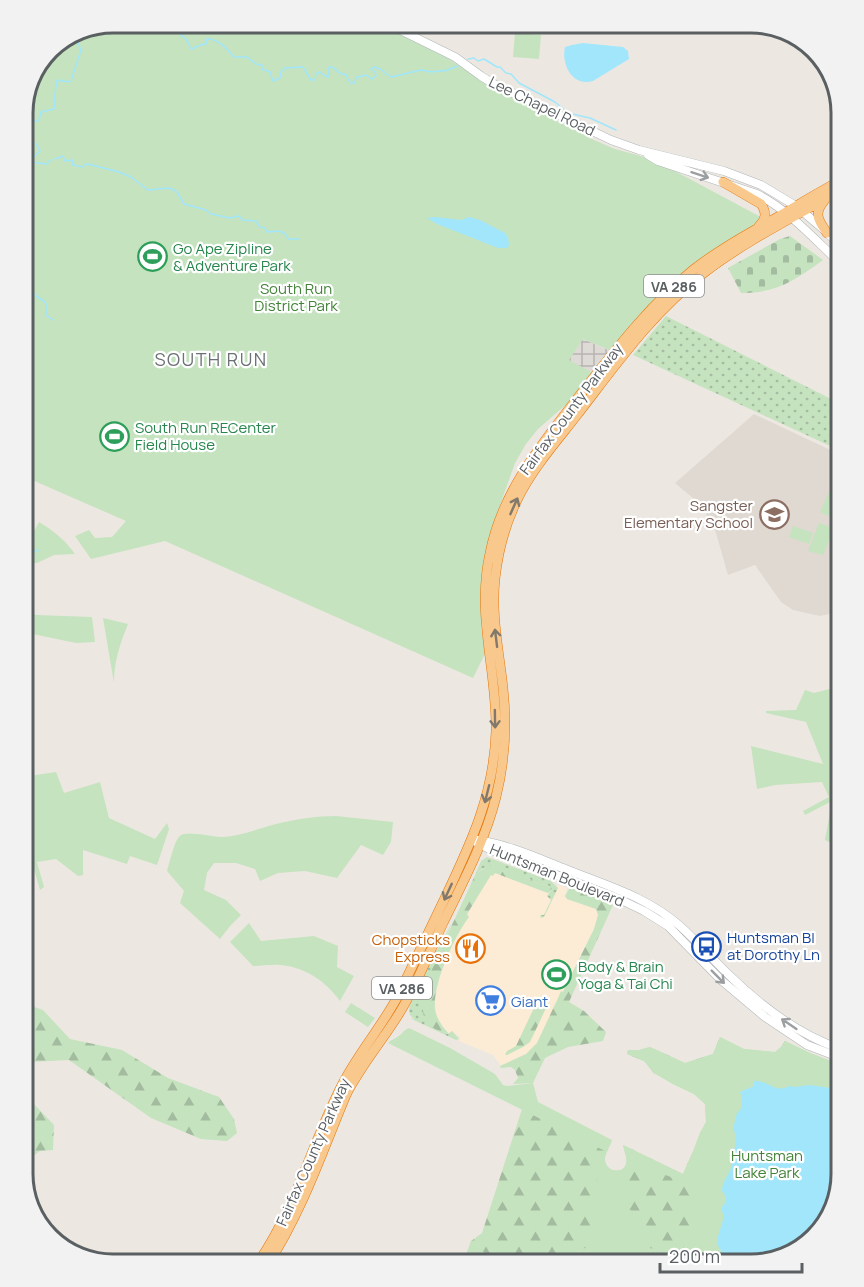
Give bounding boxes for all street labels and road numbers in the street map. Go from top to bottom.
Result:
street label: Lee Chapel Road [485,71,599,141]
road number: VA 286 [644,275,704,297]
street label: Fairfax County Parkway [515,339,627,479]
street label: Huntsman Boulevard [487,838,627,912]
road number: VA 286 [372,977,432,999]
street label: Fairfax County Parkway [271,1075,355,1229]

